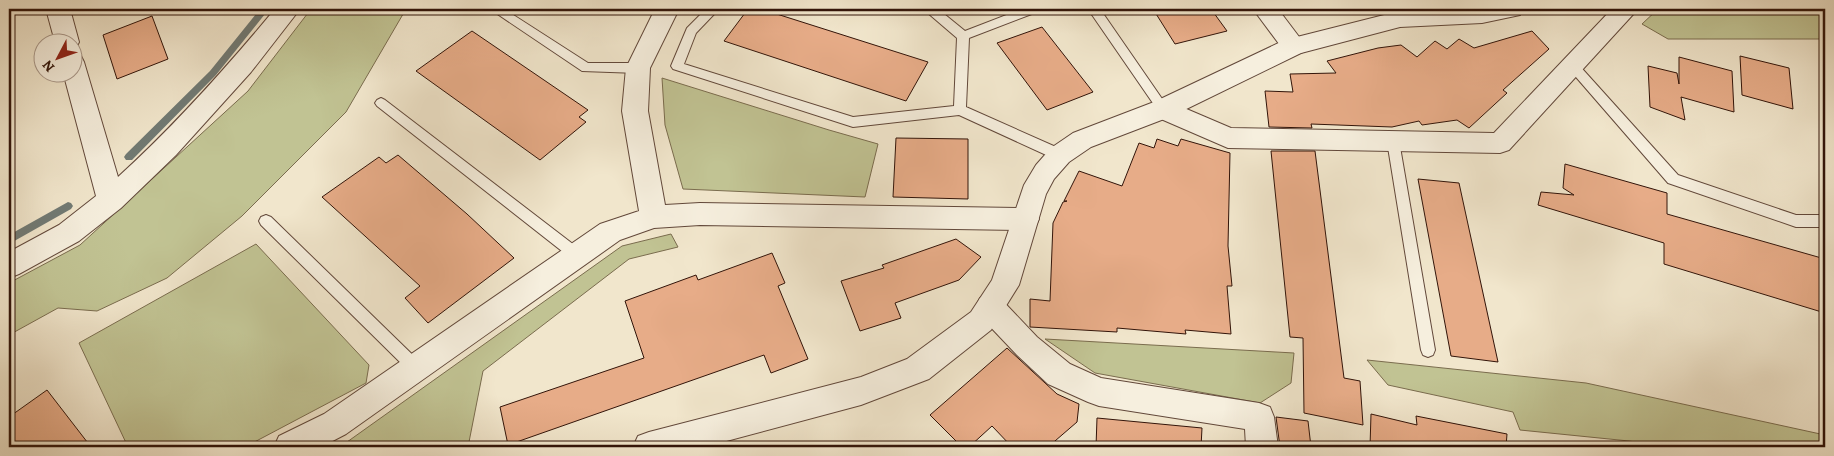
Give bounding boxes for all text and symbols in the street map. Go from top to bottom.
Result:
north arrow [32,32,82,82]
text: N [38,56,59,76]

